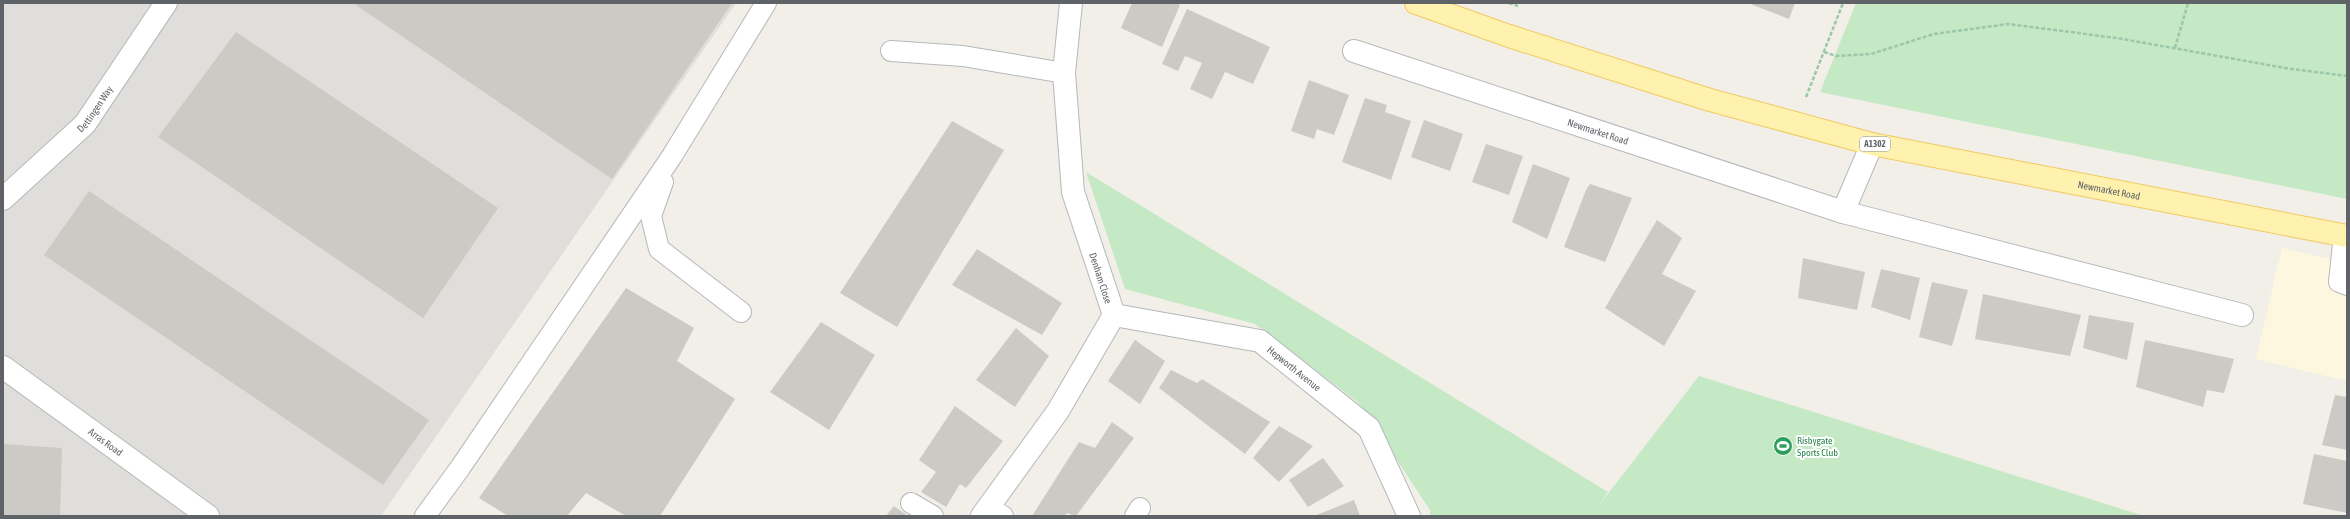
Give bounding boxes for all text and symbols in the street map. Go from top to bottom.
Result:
street label: Dettingen Way [75,84,115,134]
street label: Newmarket Road [1566,117,1630,147]
road number: A1302 [1860,137,1890,151]
street label: Newmarket Road [2077,179,2141,202]
street label: Denham Close [1087,251,1114,305]
street label: Hepworth Avenue [1265,344,1323,394]
street label: Arras Road [86,426,125,458]
sports icon: Risbygate Sports Club [1772,435,1794,457]
place label: Risbygate Sports Club [1797,435,1838,458]

